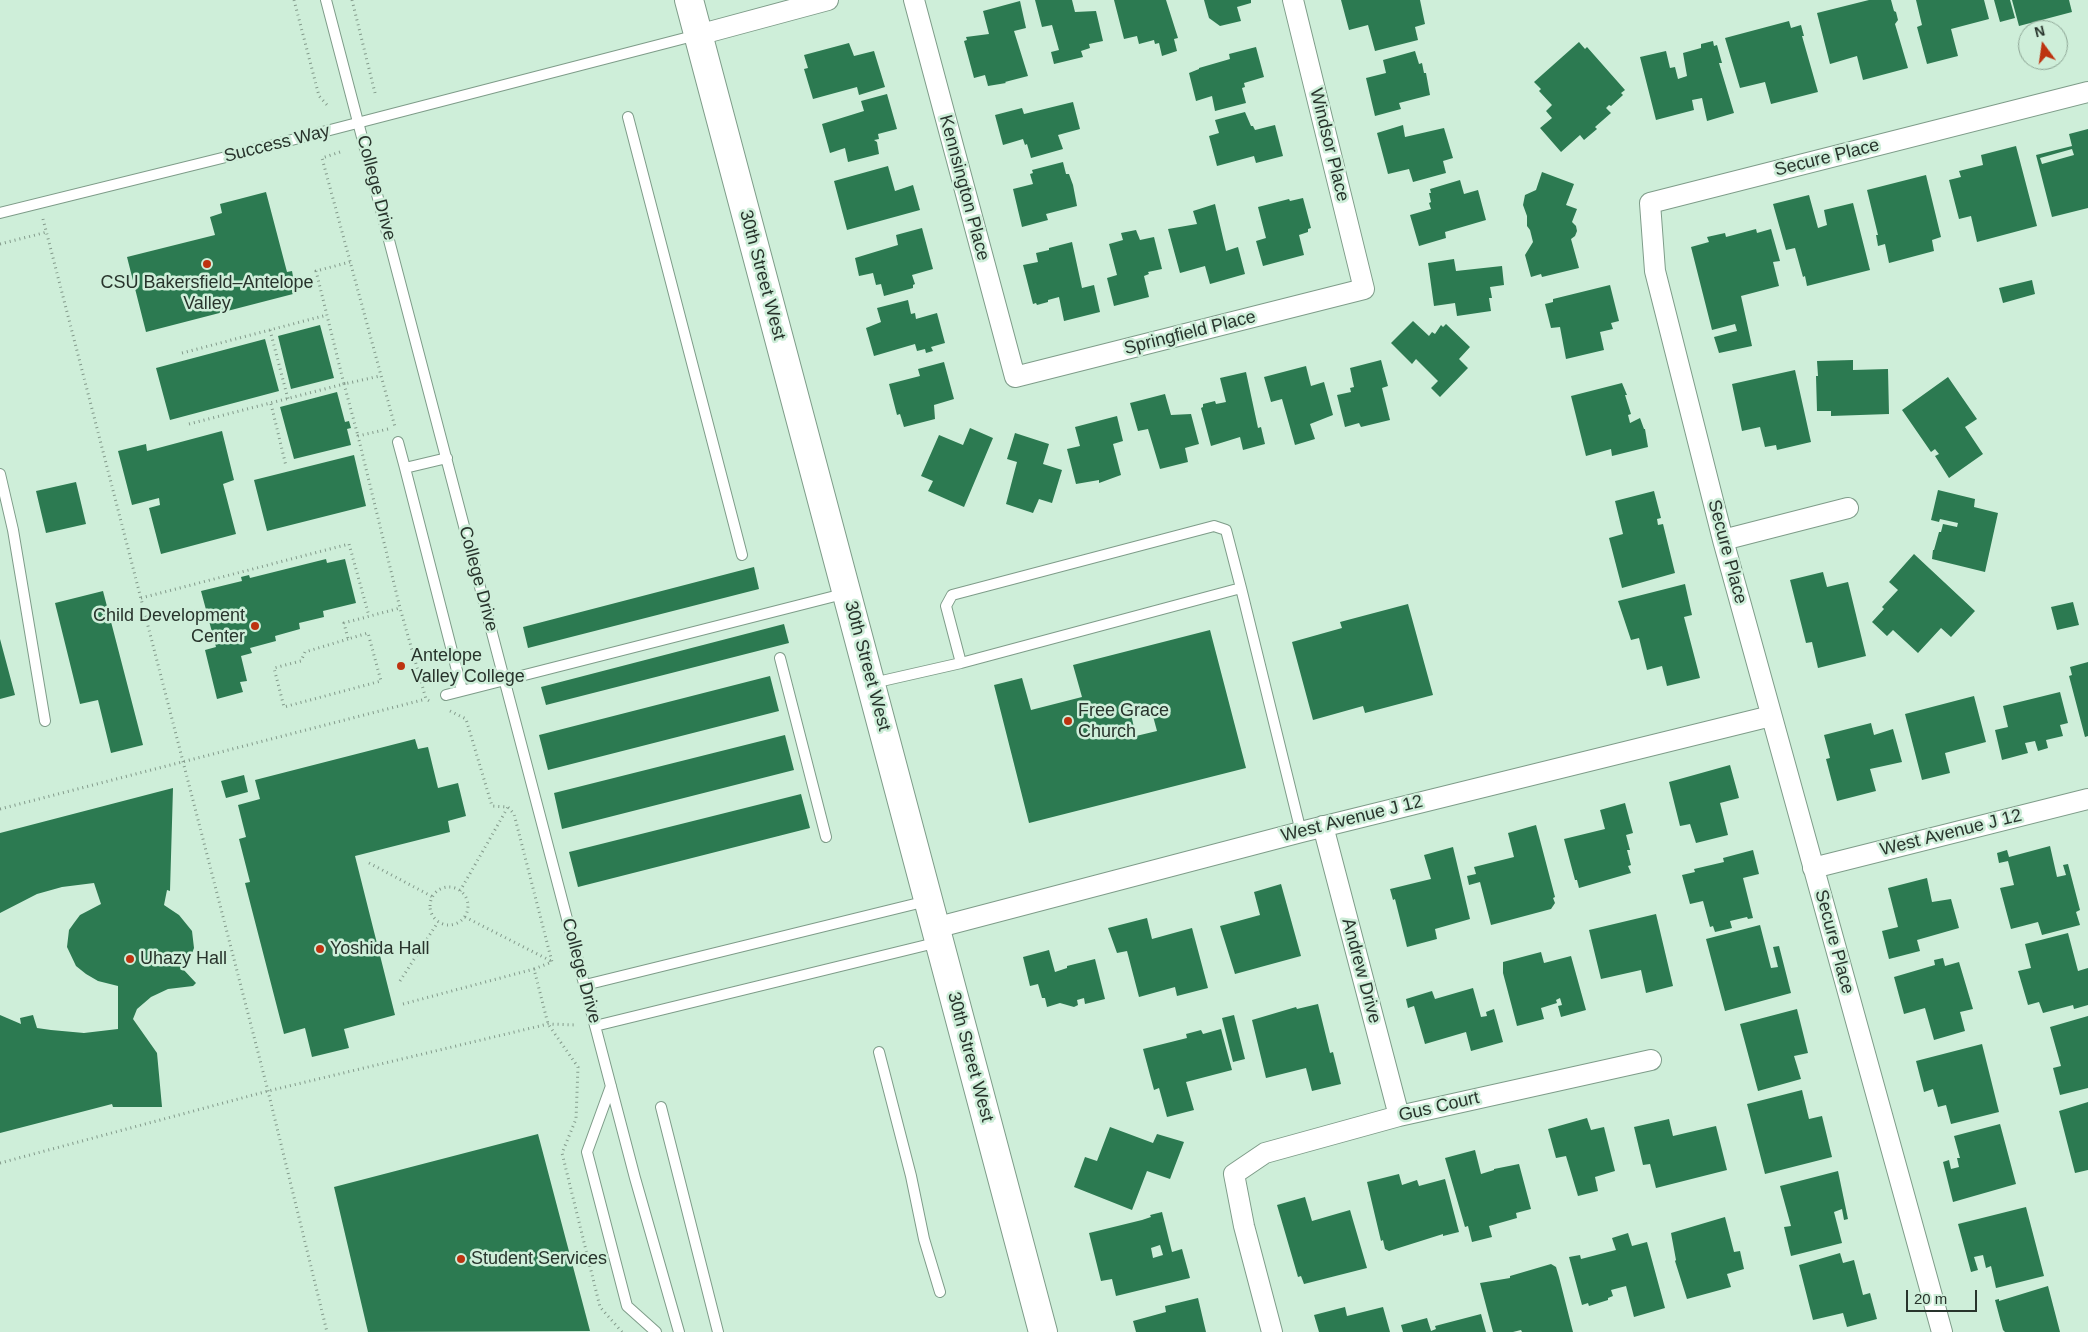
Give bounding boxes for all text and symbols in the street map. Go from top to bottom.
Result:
north arrow [2018,20,2068,70]
text: N [2033,22,2046,40]
street label: Windsor Place [1304,86,1354,204]
street label: Kennsington Place [934,113,994,263]
street label: Success Way [222,120,332,168]
street label: College Drive [352,133,400,243]
street label: Secure Place [1772,135,1882,181]
street label: 30th Street West [734,208,790,342]
marker: CSU Bakersfield–Antelope Valley [201,258,213,270]
place label: CSU Bakersfield–Antelope Valley [100,272,314,314]
street label: Springfield Place [1122,306,1258,360]
street label: Secure Place [1703,497,1751,607]
street label: College Drive [454,524,502,634]
street label: 30th Street West [839,599,895,733]
place label: Child Development Center [93,605,245,648]
marker: Child Development Center [249,620,261,632]
place label: Antelope Valley College [411,645,525,688]
marker: Antelope Valley College [395,660,407,672]
place label: Free Grace Church [1078,700,1169,742]
marker: Free Grace Church [1062,715,1074,727]
street label: West Avenue J 12 [1279,791,1425,847]
street label: West Avenue J 12 [1878,805,2024,861]
street label: Secure Place [1810,887,1858,997]
street label: College Drive [557,916,605,1026]
street label: Andrew Drive [1337,916,1385,1026]
place label: Yoshida Hall [330,938,429,960]
marker: Yoshida Hall [314,943,326,955]
place label: Uhazy Hall [140,948,227,970]
marker: Uhazy Hall [124,953,136,965]
street label: 30th Street West [942,990,998,1124]
street label: Gus Court [1397,1087,1481,1127]
place label: Student Services [471,1248,607,1270]
marker: Student Services [455,1253,467,1265]
scale bar [1908,1280,1979,1312]
text: 20 m [1914,1290,1947,1307]

